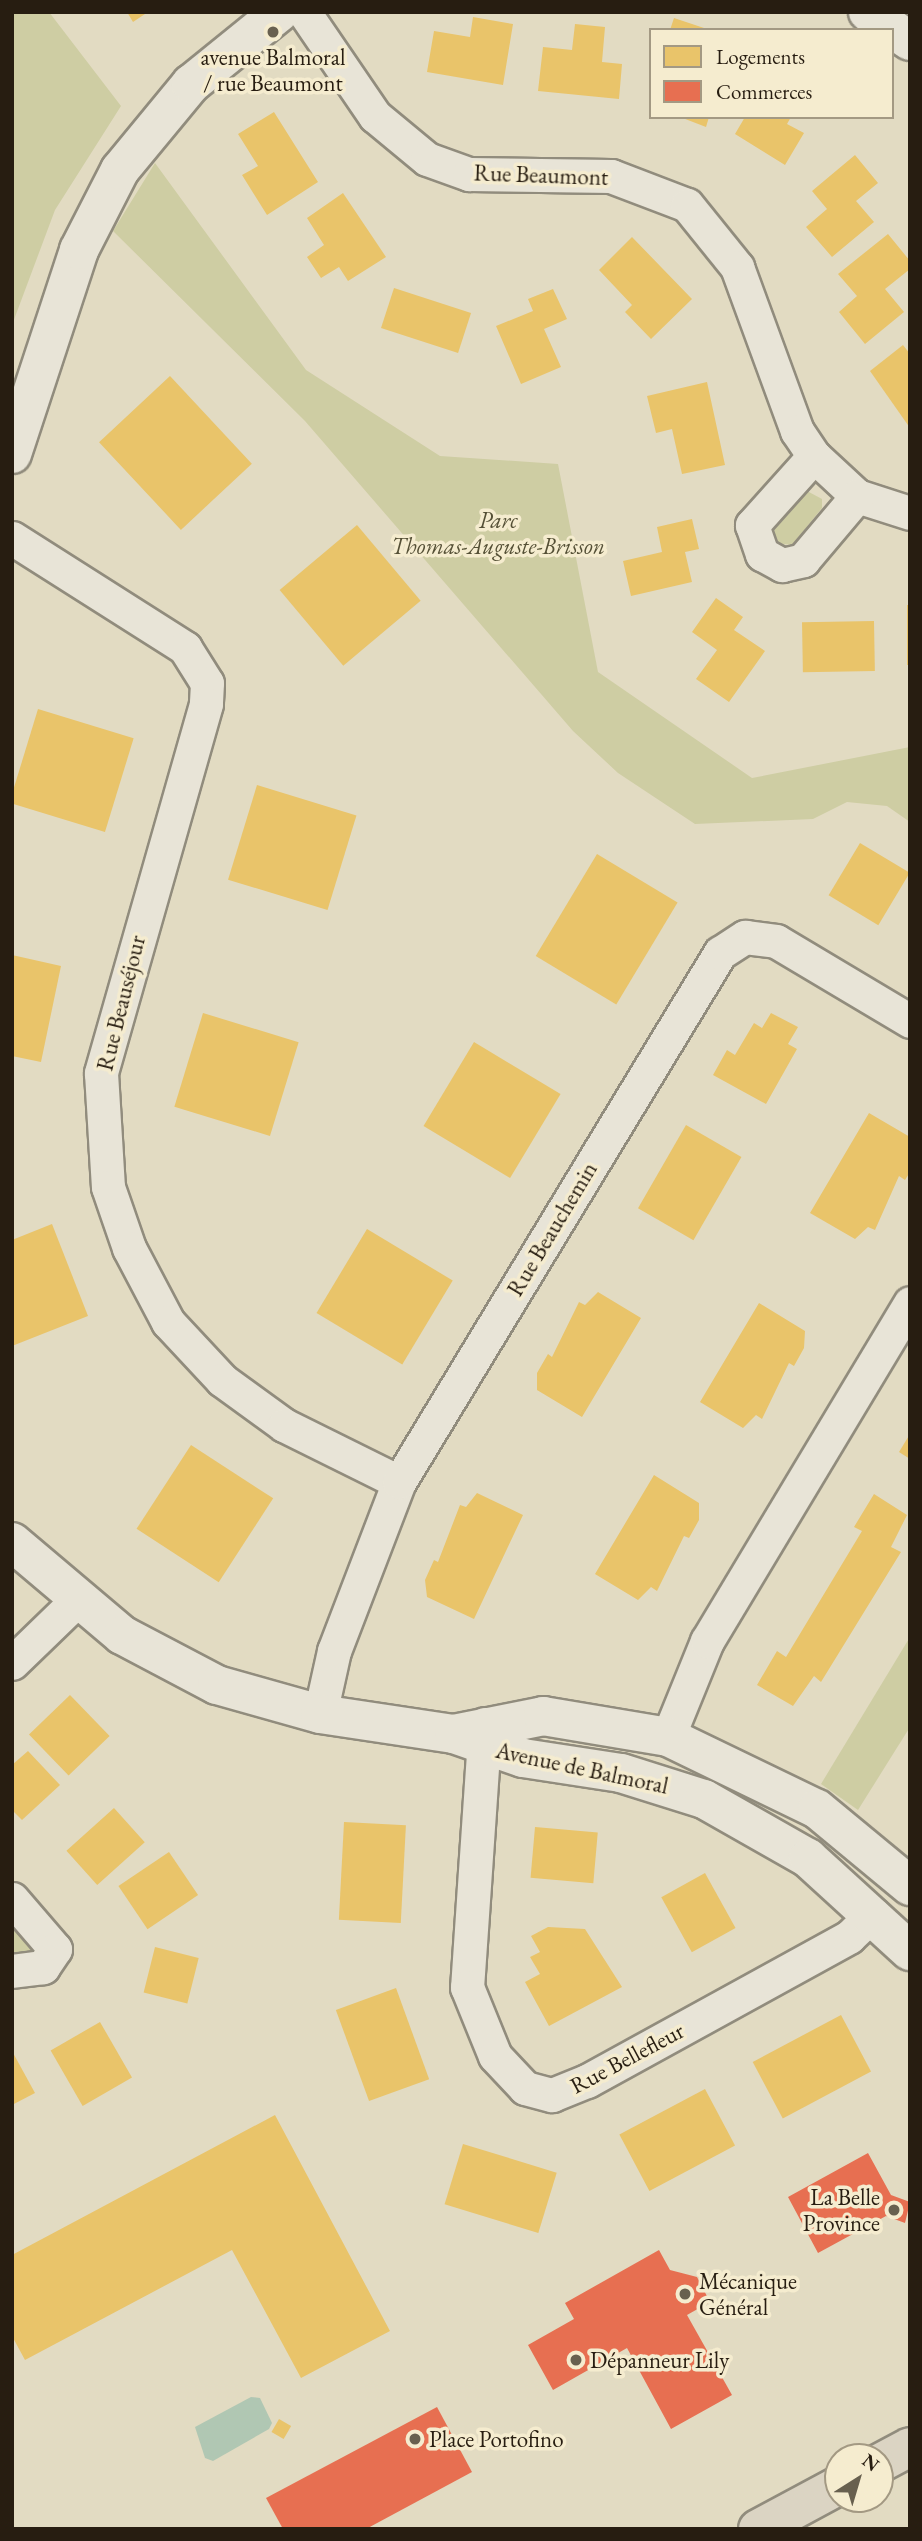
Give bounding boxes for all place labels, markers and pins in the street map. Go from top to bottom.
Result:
marker: avenue Balmoral / rue Beaumont [265,24,281,40]
place label: avenue Balmoral / rue Beaumont [201,43,345,97]
place label: La Belle Province [803,2183,880,2237]
marker: La Belle Province [886,2202,902,2218]
place label: Mécanique Général [699,2267,797,2321]
marker: Mécanique Général [677,2286,693,2302]
place label: Dépanneur Lily [590,2346,729,2374]
marker: Dépanneur Lily [568,2352,584,2368]
place label: Place Portofino [429,2425,564,2453]
marker: Place Portofino [407,2431,423,2447]

